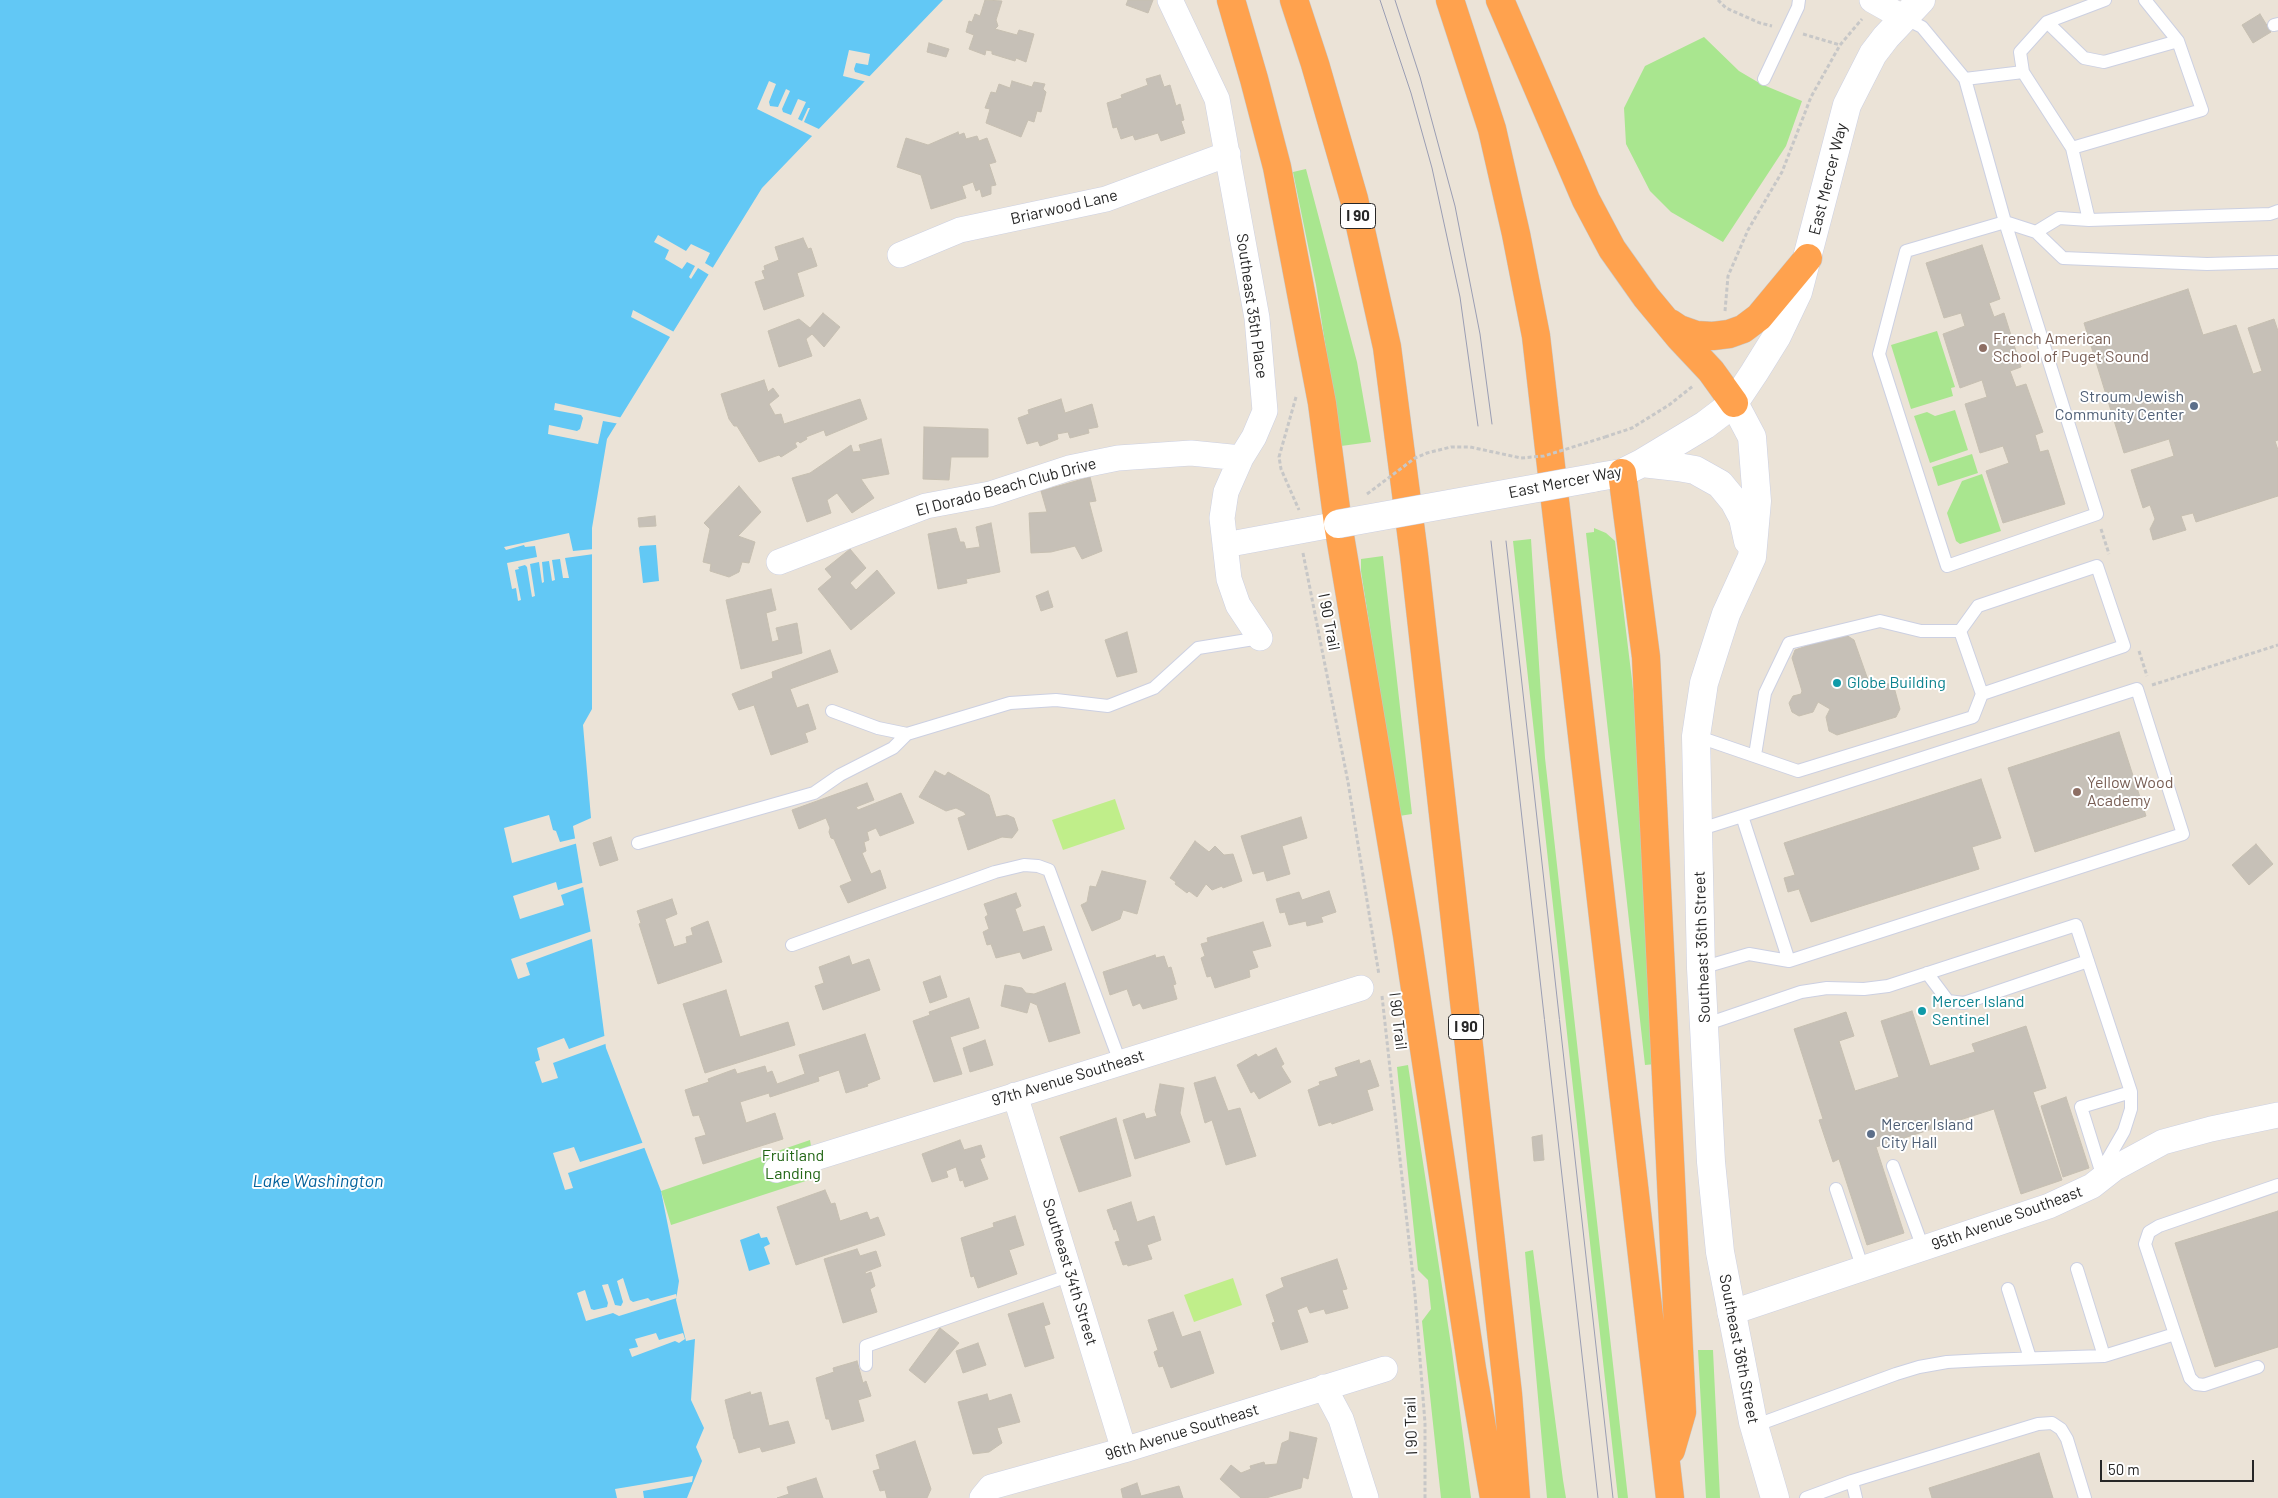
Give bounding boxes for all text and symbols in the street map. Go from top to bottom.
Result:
street label: East Mercer Way [1805,121,1851,237]
street label: Briarwood Lane [1009,185,1119,229]
road number: I 90 [1340,204,1376,228]
street label: Southeast 35th Place [1232,232,1272,380]
place label: French American School of Puget Sound [1993,329,2149,367]
marker: French American School of Puget Sound [1977,342,1989,354]
place label: Stroum Jewish Community Center [2055,387,2184,425]
marker: Stroum Jewish Community Center [2188,400,2200,412]
street label: El Dorado Beach Club Drive [914,454,1098,520]
street label: East Mercer Way [1507,462,1623,502]
street label: I 90 Trail [1314,592,1344,652]
place label: Globe Building [1847,673,1946,693]
marker: Globe Building [1831,677,1843,689]
place label: Yellow Wood Academy [2087,773,2174,811]
marker: Yellow Wood Academy [2071,786,2083,798]
street label: Southeast 36th Street [1690,871,1714,1023]
street label: I 90 Trail [1385,991,1411,1051]
place label: Mercer Island Sentinel [1932,992,2024,1030]
marker: Mercer Island Sentinel [1916,1005,1928,1017]
road number: I 90 [1448,1014,1484,1040]
street label: 97th Avenue Southeast [989,1046,1147,1110]
place label: Mercer Island City Hall [1881,1115,1973,1153]
marker: Mercer Island City Hall [1865,1128,1877,1140]
park label: Fruitland Landing [762,1146,824,1184]
water label: Lake Washington [253,1170,383,1192]
street label: 95th Avenue Southeast [1929,1182,2085,1254]
street label: Southeast 34th Street [1038,1196,1102,1348]
street label: Southeast 36th Street [1715,1273,1763,1425]
street label: I 90 Trail [1400,1397,1422,1455]
street label: 96th Avenue Southeast [1103,1400,1261,1464]
scale bar [2103,1450,2257,1482]
text: 50 m [2108,1460,2140,1478]

